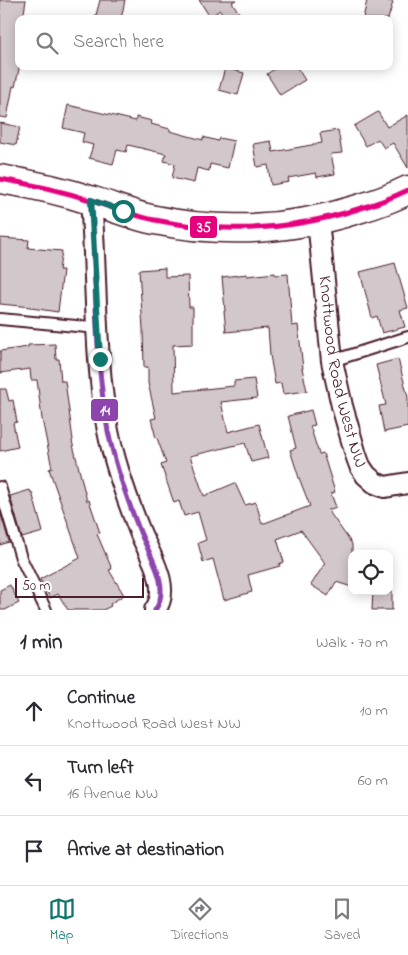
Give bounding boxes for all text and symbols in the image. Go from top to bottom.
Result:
search box [15,15,393,70]
icon: search [33,29,61,57]
text: Search here [73,29,164,56]
route start [112,200,135,223]
line badge: 35 [189,215,218,239]
text: 35 [196,218,211,239]
street label: Knottwood Road West NW [311,275,373,472]
route end [89,348,112,371]
line badge: 14 [90,398,119,422]
text: 14 [100,401,110,422]
map controls [348,550,393,595]
button: locate [348,550,393,595]
scale bar [15,575,144,598]
text: 50 m [22,576,50,597]
text: 1 min [20,628,62,658]
text: Walk · 70 m [316,631,388,655]
text: Continue [67,685,135,712]
icon: ahead [20,697,48,725]
text: 10 m [360,699,388,723]
text: Knottwood Road West NW [67,712,241,736]
text: Turn left [67,755,134,782]
icon: left [20,767,48,795]
text: 60 m [358,769,388,793]
text: 16 Avenue NW [67,782,158,806]
icon: arrive [20,837,48,865]
text: Arrive at destination [67,837,224,864]
tab: Map [48,895,76,946]
tab: Directions [171,895,229,946]
tab: Saved [324,895,360,946]

